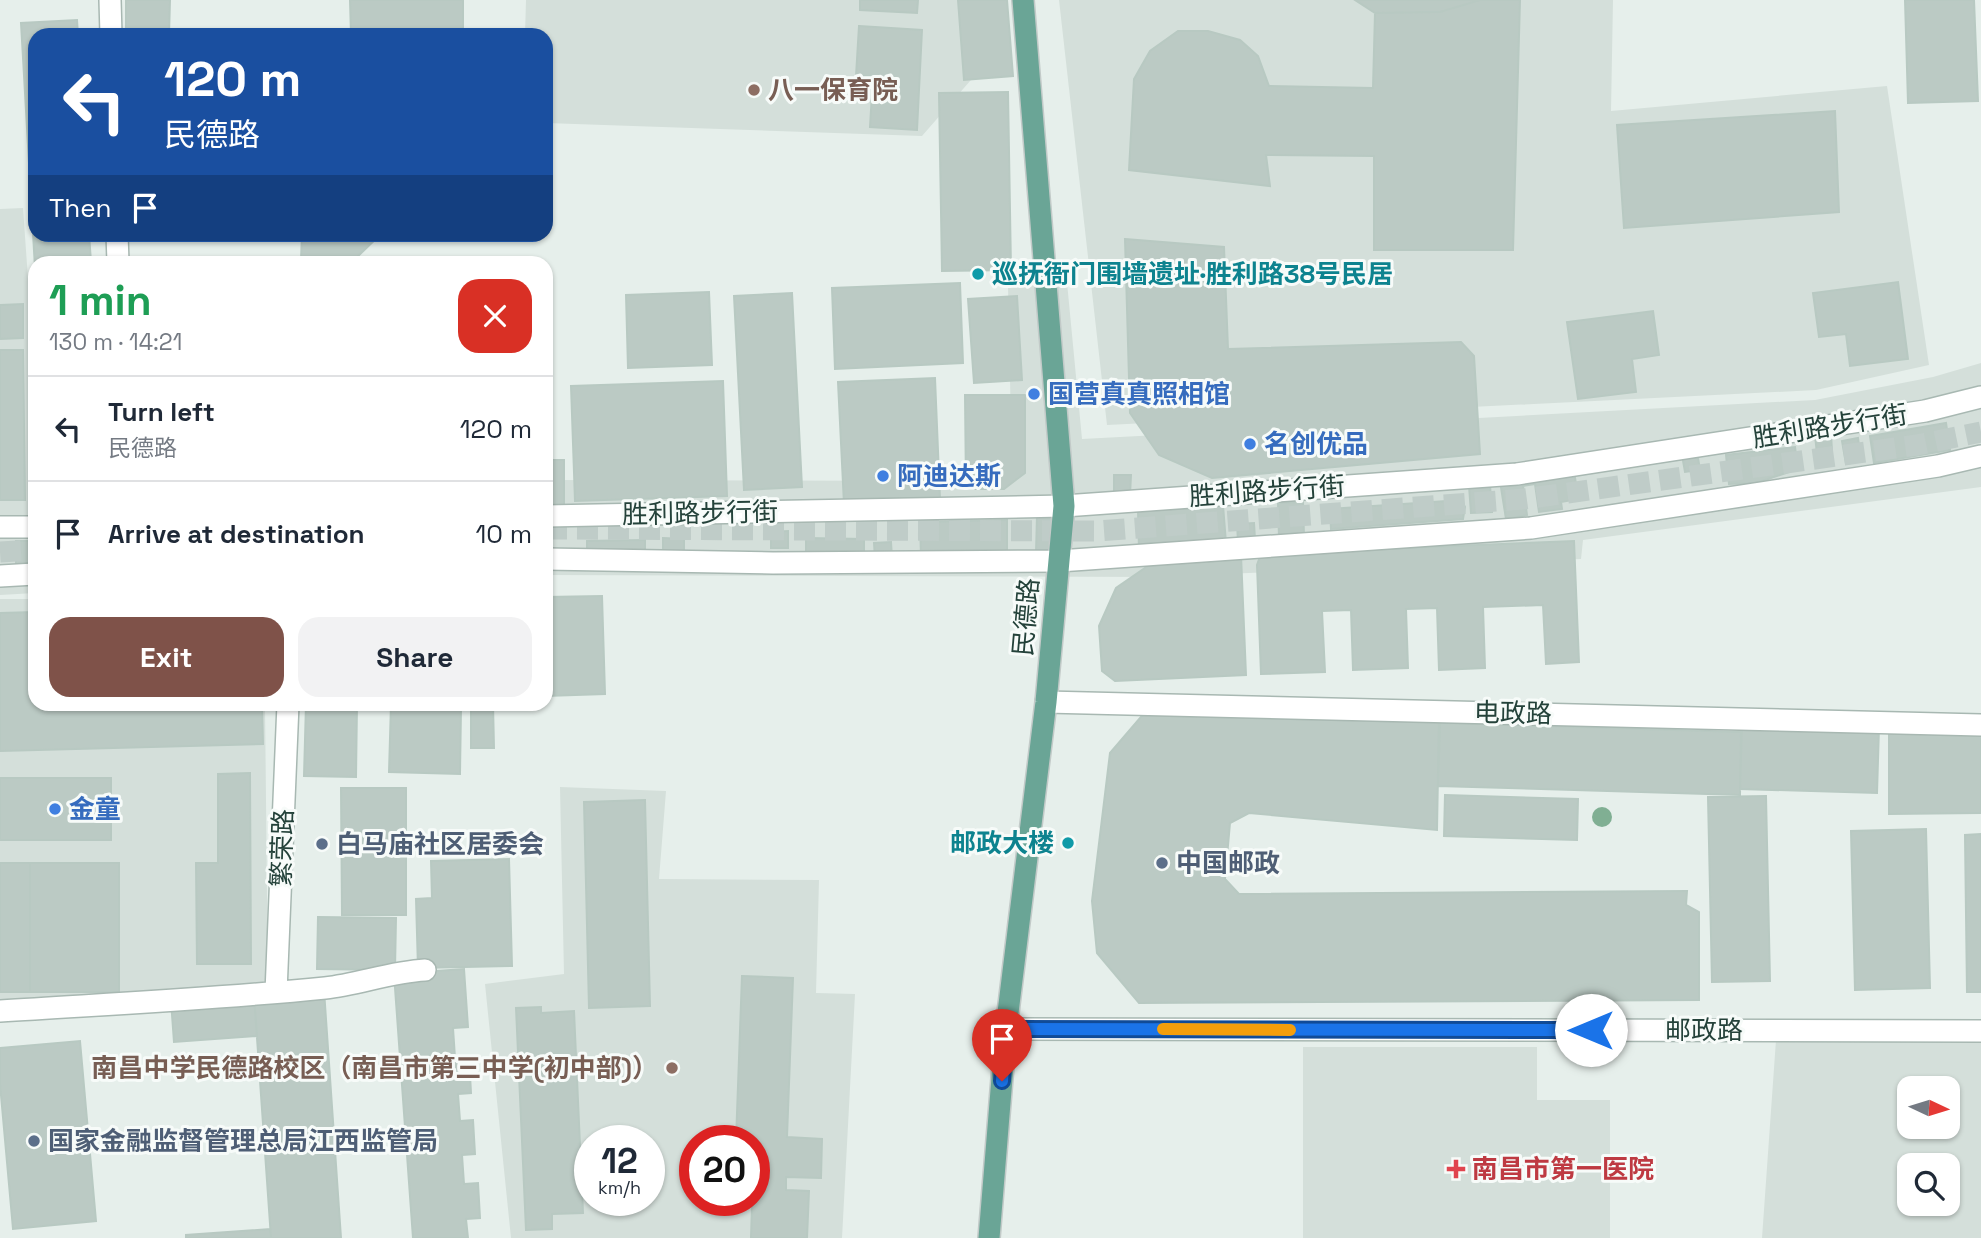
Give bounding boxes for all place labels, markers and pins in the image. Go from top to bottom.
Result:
place label: 八一保育院 [768,73,898,107]
marker: 八一保育院 [746,82,762,98]
place label: 巡抚衙门围墙遗址·胜利路38号民居 [992,257,1393,291]
marker: 巡抚衙门围墙遗址·胜利路38号民居 [970,266,986,282]
place label: 国营真真照相馆 [1048,377,1230,411]
marker: 国营真真照相馆 [1026,386,1042,402]
place label: 名创优品 [1264,427,1368,461]
marker: 名创优品 [1242,436,1258,452]
place label: 阿迪达斯 [897,459,1001,493]
marker: 阿迪达斯 [875,468,891,484]
place label: 金童 [69,792,121,826]
marker: 金童 [47,801,63,817]
place label: 邮政大楼 [950,826,1054,860]
place label: 白马庙社区居委会 [336,827,544,861]
marker: 邮政大楼 [1060,835,1076,851]
marker: 白马庙社区居委会 [314,836,330,852]
place label: 中国邮政 [1176,846,1280,880]
marker: 中国邮政 [1154,855,1170,871]
pin [972,1009,1032,1081]
place label: 南昌中学民德路校区（南昌市第三中学(初中部)） [92,1051,658,1085]
marker: 南昌中学民德路校区（南昌市第三中学(初中部)） [664,1060,680,1076]
place label: 国家金融监督管理总局江西监管局 [48,1124,438,1158]
marker: 国家金融监督管理总局江西监管局 [26,1133,42,1149]
place label: 南昌市第一医院 [1472,1152,1654,1186]
marker: 南昌市第一医院 [1446,1159,1466,1179]

